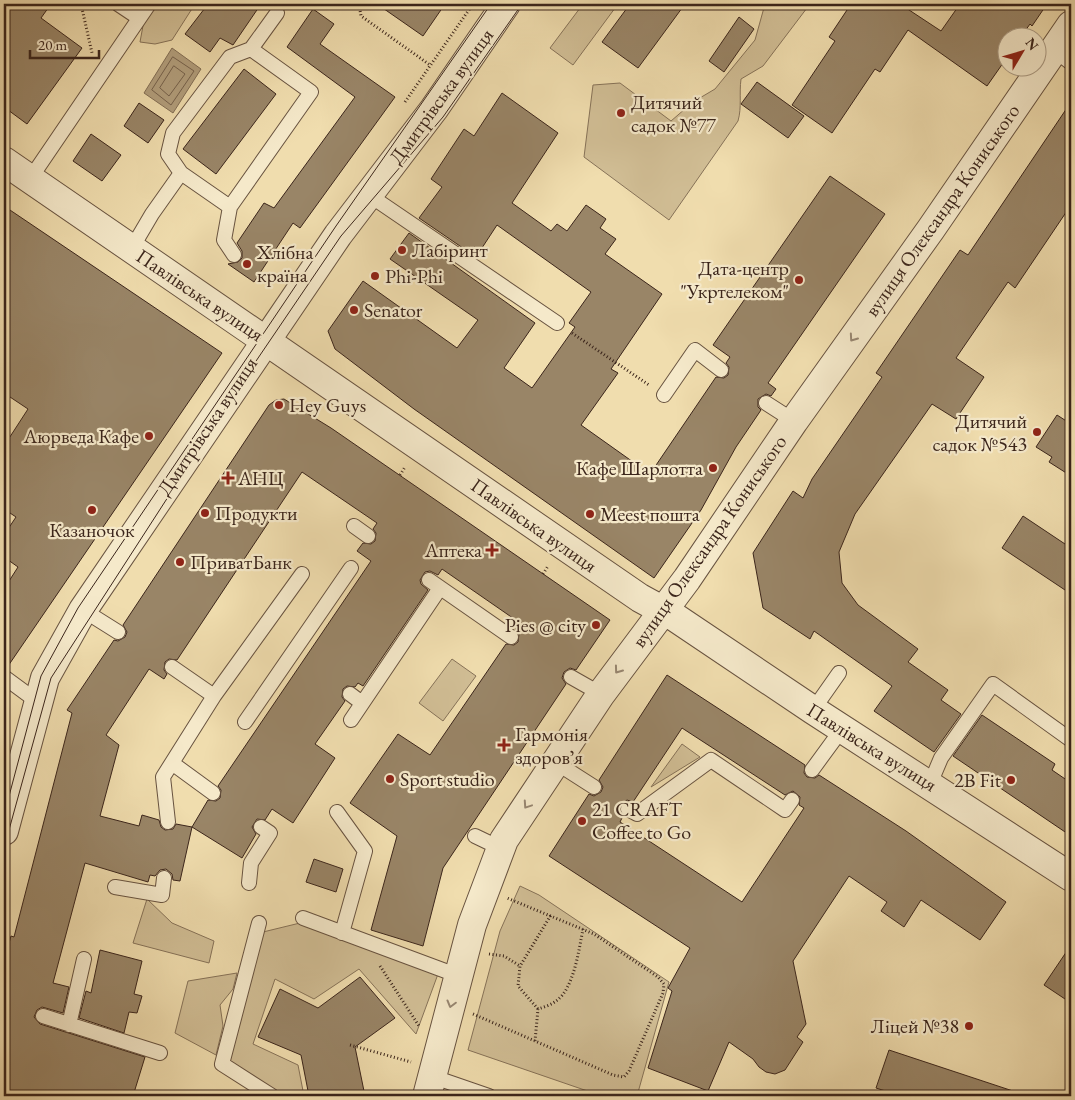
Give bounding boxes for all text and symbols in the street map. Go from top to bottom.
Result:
street label: Дмитрівська вулиця [383,23,499,169]
scale bar [30,28,99,60]
north arrow [998,28,1048,78]
text: N [1022,34,1043,55]
text: 20 m [38,35,67,54]
place label: Дитячий садок №77 [631,89,716,138]
street label: вулиця Олександра Кониського [859,98,1026,321]
marker: Дитячий садок №77 [615,107,627,119]
place label: Лабіринт [412,237,488,263]
place label: Хлібна країна [256,239,314,288]
street label: Павлівська вулиця [131,243,269,347]
marker: Лабіринт [396,244,408,256]
place label: Дата-центр "Укртелеком" [680,255,789,304]
marker: Хлібна країна [241,258,253,270]
place label: Phi-Phi [385,263,443,289]
marker: Phi-Phi [369,270,381,282]
marker: Дата-центр "Укртелеком" [793,274,805,286]
place label: Senator [364,297,423,323]
marker: Senator [348,304,360,316]
one-way arrow [850,332,859,342]
street label: Дмитрівська вулиця [151,352,263,500]
place label: Hey Guys [289,392,366,418]
marker: Hey Guys [273,399,285,411]
place label: Дитячий садок №543 [932,408,1027,457]
place label: Аюрведа Кафе [23,423,139,449]
marker: Дитячий садок №543 [1031,426,1043,438]
street label: вулиця Олександра Кониського [626,429,793,652]
marker: Аюрведа Кафе [143,430,155,442]
place label: Кафе Шарлотта [576,455,703,481]
marker: Кафе Шарлотта [707,462,719,474]
place label: АНЦ [237,465,284,491]
marker: АНЦ [222,472,234,484]
street label: Павлівська вулиця [466,472,602,578]
place label: Продукти [215,500,298,526]
place label: Meest пошта [600,501,700,527]
marker: Казаночок [86,504,98,516]
marker: Продукти [199,507,211,519]
marker: Meest пошта [584,508,596,520]
place label: Казаночок [49,517,135,543]
place label: Аптека [424,537,482,563]
marker: Аптека [486,544,498,556]
place label: ПриватБанк [190,549,292,575]
marker: ПриватБанк [174,556,186,568]
place label: Pies @ city [505,612,586,638]
marker: Pies @ city [590,619,602,631]
one-way arrow [615,664,624,674]
street label: Павлівська вулиця [802,697,942,797]
place label: Гармонія здоровʼя [515,721,588,770]
marker: Гармонія здоровʼя [497,738,511,752]
place label: Sport studio [400,766,495,792]
place label: 2B Fit [954,767,1002,793]
marker: Sport studio [384,773,396,785]
marker: 2B Fit [1005,774,1017,786]
place label: 21 CRAFT Coffee to Go [592,796,691,845]
one-way arrow [524,800,534,809]
marker: 21 CRAFT Coffee to Go [576,815,588,827]
one-way arrow [446,1000,457,1009]
place label: Ліцей №38 [871,1013,959,1039]
marker: Ліцей №38 [963,1020,975,1032]

